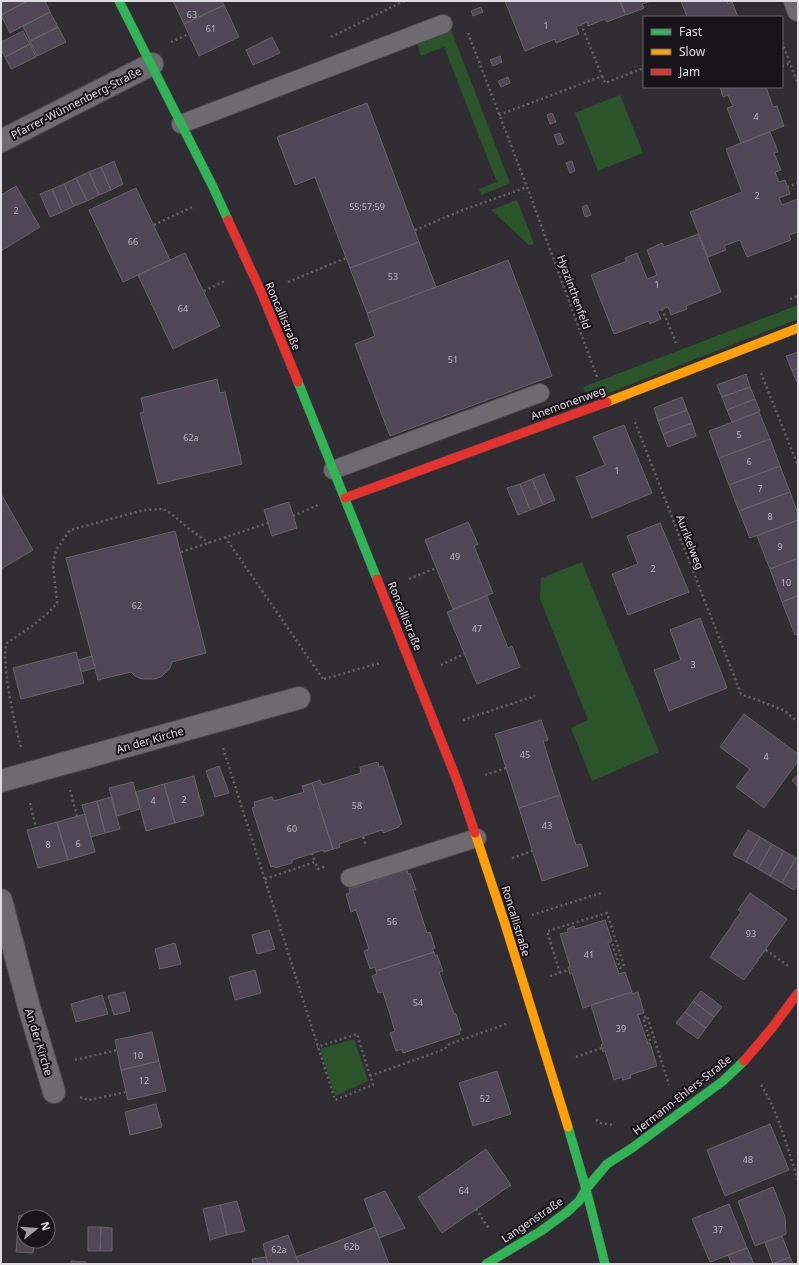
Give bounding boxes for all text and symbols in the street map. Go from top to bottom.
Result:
house number: 63 [187,8,197,21]
legend [643,16,783,88]
house number: 1 [543,19,549,32]
house number: 61 [206,22,216,35]
text: Fast [679,23,703,40]
text: Slow [679,43,706,60]
street label: Pfarrer-Wünnenberg-Straße [8,63,144,142]
text: Jam [678,63,700,80]
house number: 4 [753,110,759,123]
house number: 2 [754,189,760,202]
house number: 55;57;59 [349,200,385,213]
house number: 2 [13,204,19,217]
house number: 66 [128,235,138,248]
street label: Hyazinthenfeld [554,253,595,331]
house number: 53 [388,270,398,283]
house number: 1 [654,278,660,291]
street label: Roncallistraße [262,279,305,352]
house number: 64 [178,302,188,315]
house number: 51 [448,353,458,366]
street label: Anemonenweg [528,382,607,423]
house number: 5 [736,428,742,441]
house number: 62a [183,431,199,444]
house number: 6 [746,455,752,468]
house number: 1 [614,464,620,477]
house number: 7 [757,482,763,495]
house number: 8 [767,510,773,523]
street label: Aurikelweg [673,512,708,571]
house number: 9 [777,540,783,553]
house number: 49 [450,550,460,563]
house number: 2 [650,562,656,575]
house number: 10 [781,576,791,589]
street label: Roncallistraße [385,579,426,653]
house number: 62 [132,599,142,612]
house number: 47 [472,622,482,635]
house number: 3 [690,658,696,671]
street label: An der Kirche [114,723,185,756]
house number: 45 [520,748,530,761]
house number: 4 [763,750,769,763]
house number: 2 [181,793,187,806]
house number: 4 [150,794,156,807]
house number: 58 [352,799,362,812]
house number: 43 [542,819,552,832]
house number: 60 [287,822,297,835]
house number: 6 [75,837,81,850]
house number: 8 [45,838,51,851]
street label: Roncallistraße [499,884,534,958]
house number: 56 [387,915,397,928]
house number: 93 [746,927,756,940]
house number: 41 [584,948,594,961]
house number: 54 [413,996,423,1009]
street label: An der Kirche [22,1007,57,1077]
house number: 39 [616,1022,626,1035]
house number: 10 [133,1049,143,1062]
street label: Hermann-Ehlers-Straße [629,1051,734,1138]
house number: 12 [139,1074,149,1087]
house number: 52 [480,1092,490,1105]
house number: 48 [743,1153,753,1166]
house number: 64 [459,1184,469,1197]
street label: Langenstraße [498,1193,566,1246]
north arrow [16,1209,56,1249]
text: N [38,1219,55,1232]
house number: 37 [713,1223,723,1236]
house number: 62b [344,1240,360,1253]
house number: 62a [271,1243,287,1256]

